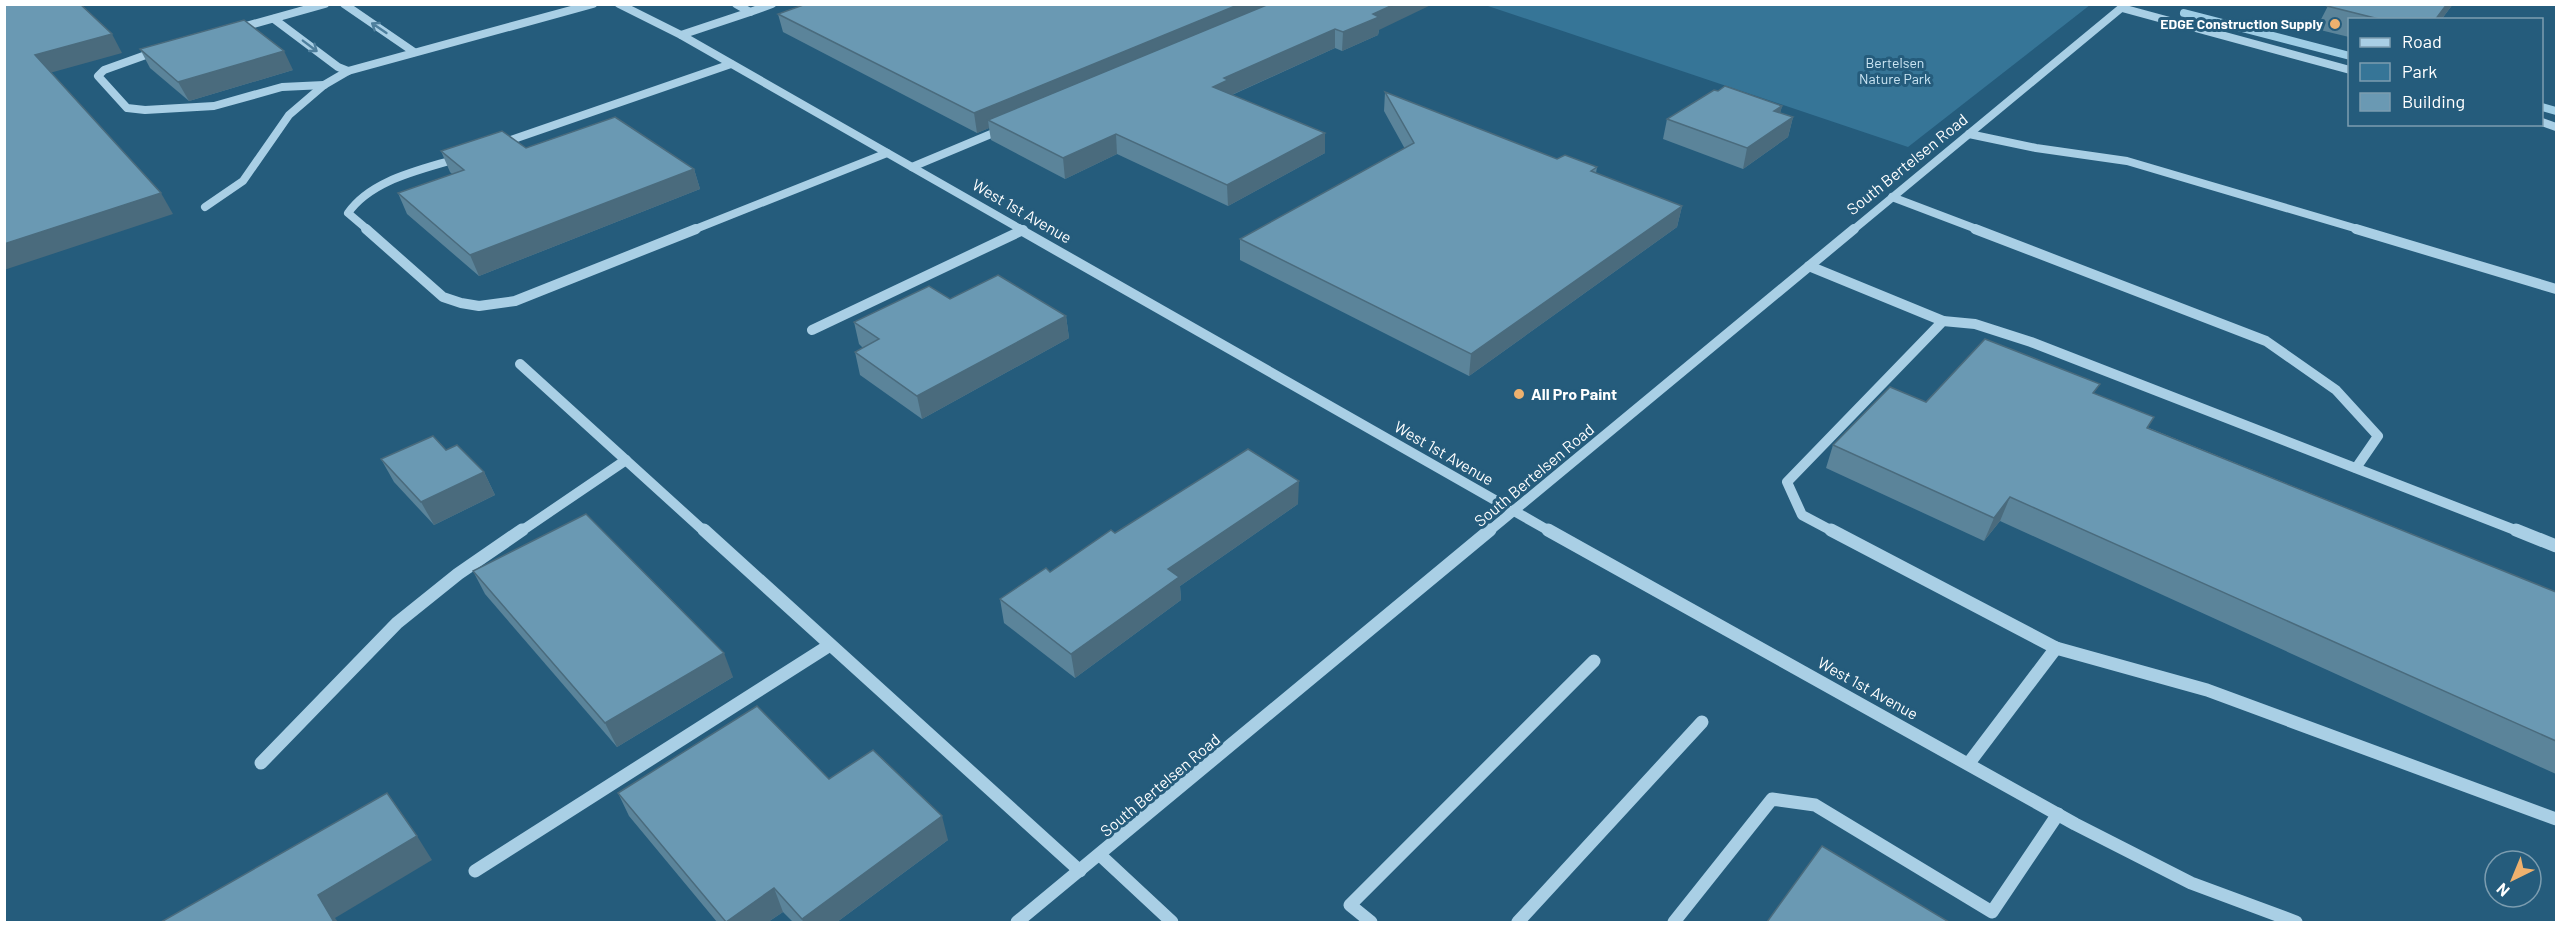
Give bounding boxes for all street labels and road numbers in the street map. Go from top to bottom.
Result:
street label: South Bertelsen Road [1842,109,1971,218]
street label: West 1st Avenue [969,174,1075,247]
street label: West 1st Avenue [1391,416,1497,489]
street label: South Bertelsen Road [1470,419,1597,530]
street label: West 1st Avenue [1815,652,1922,723]
street label: South Bertelsen Road [1096,729,1223,840]

